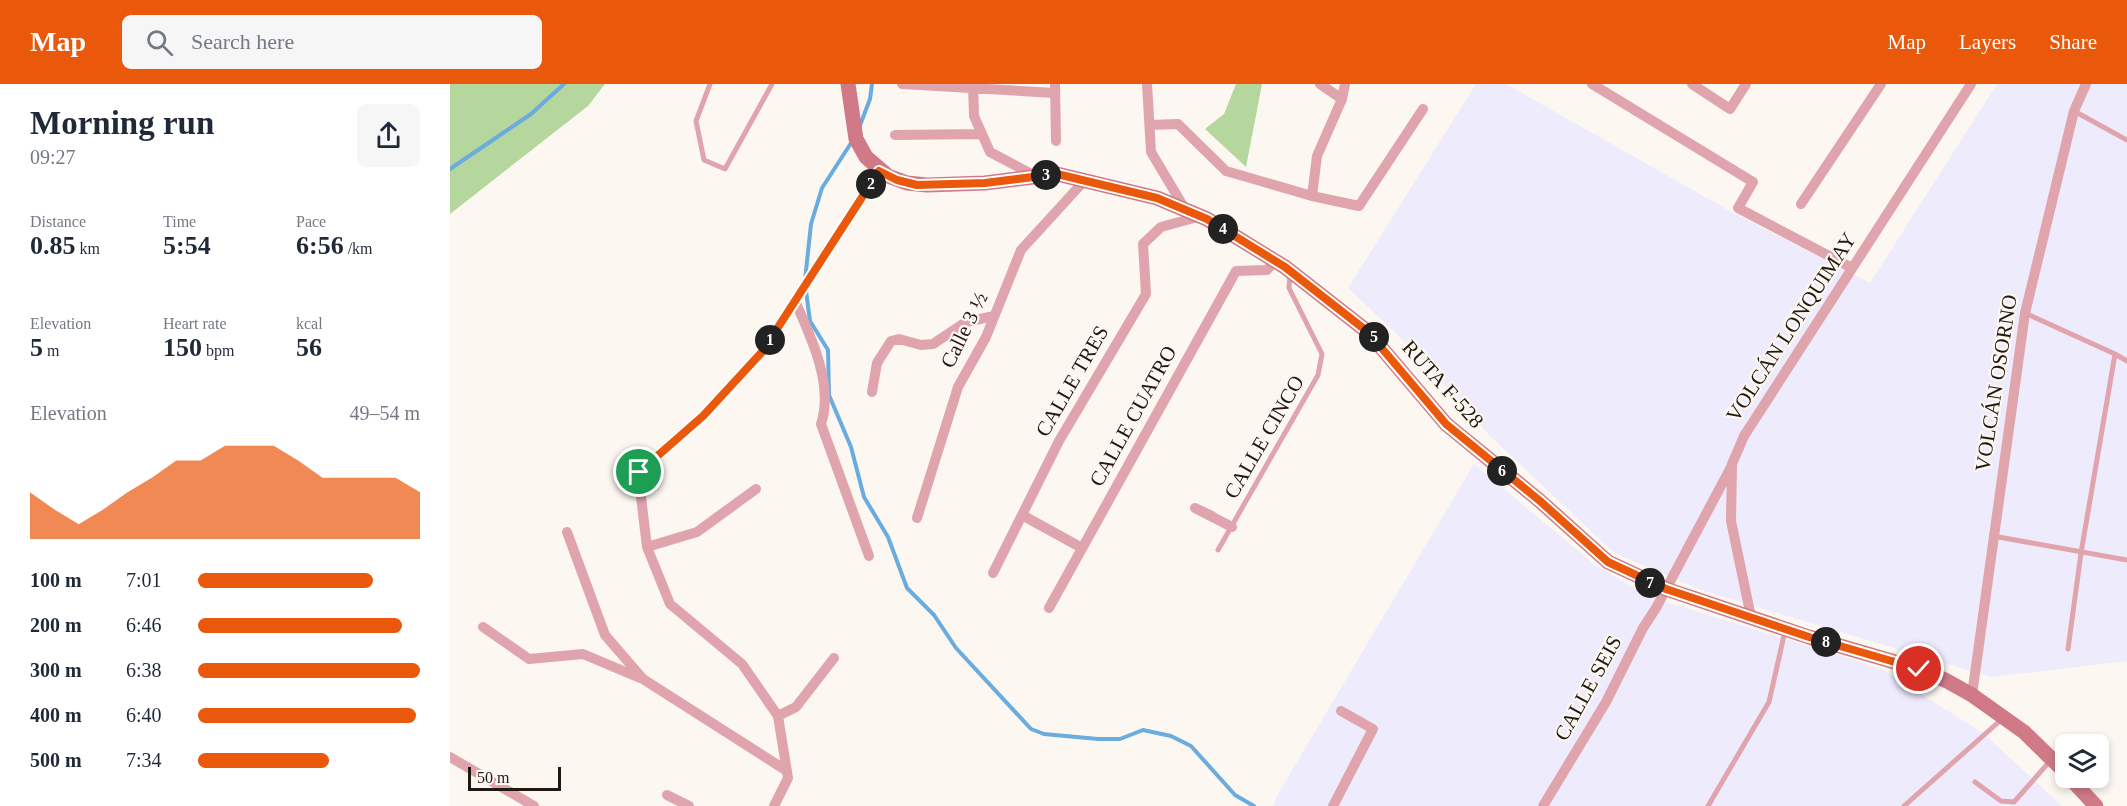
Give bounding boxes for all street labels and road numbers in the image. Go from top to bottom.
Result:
street label: VOLCÁN LONQUIMAY [1721,228,1861,426]
street label: Calle 3 ½ [935,288,993,372]
street label: VOLCÁN OSORNO [1970,293,2022,473]
street label: CALLE TRES [1031,321,1113,441]
street label: RUTA F-528 [1397,335,1489,433]
street label: CALLE CUATRO [1084,342,1182,490]
street label: CALLE CINCO [1219,371,1309,503]
street label: CALLE SEIS [1549,631,1627,745]

